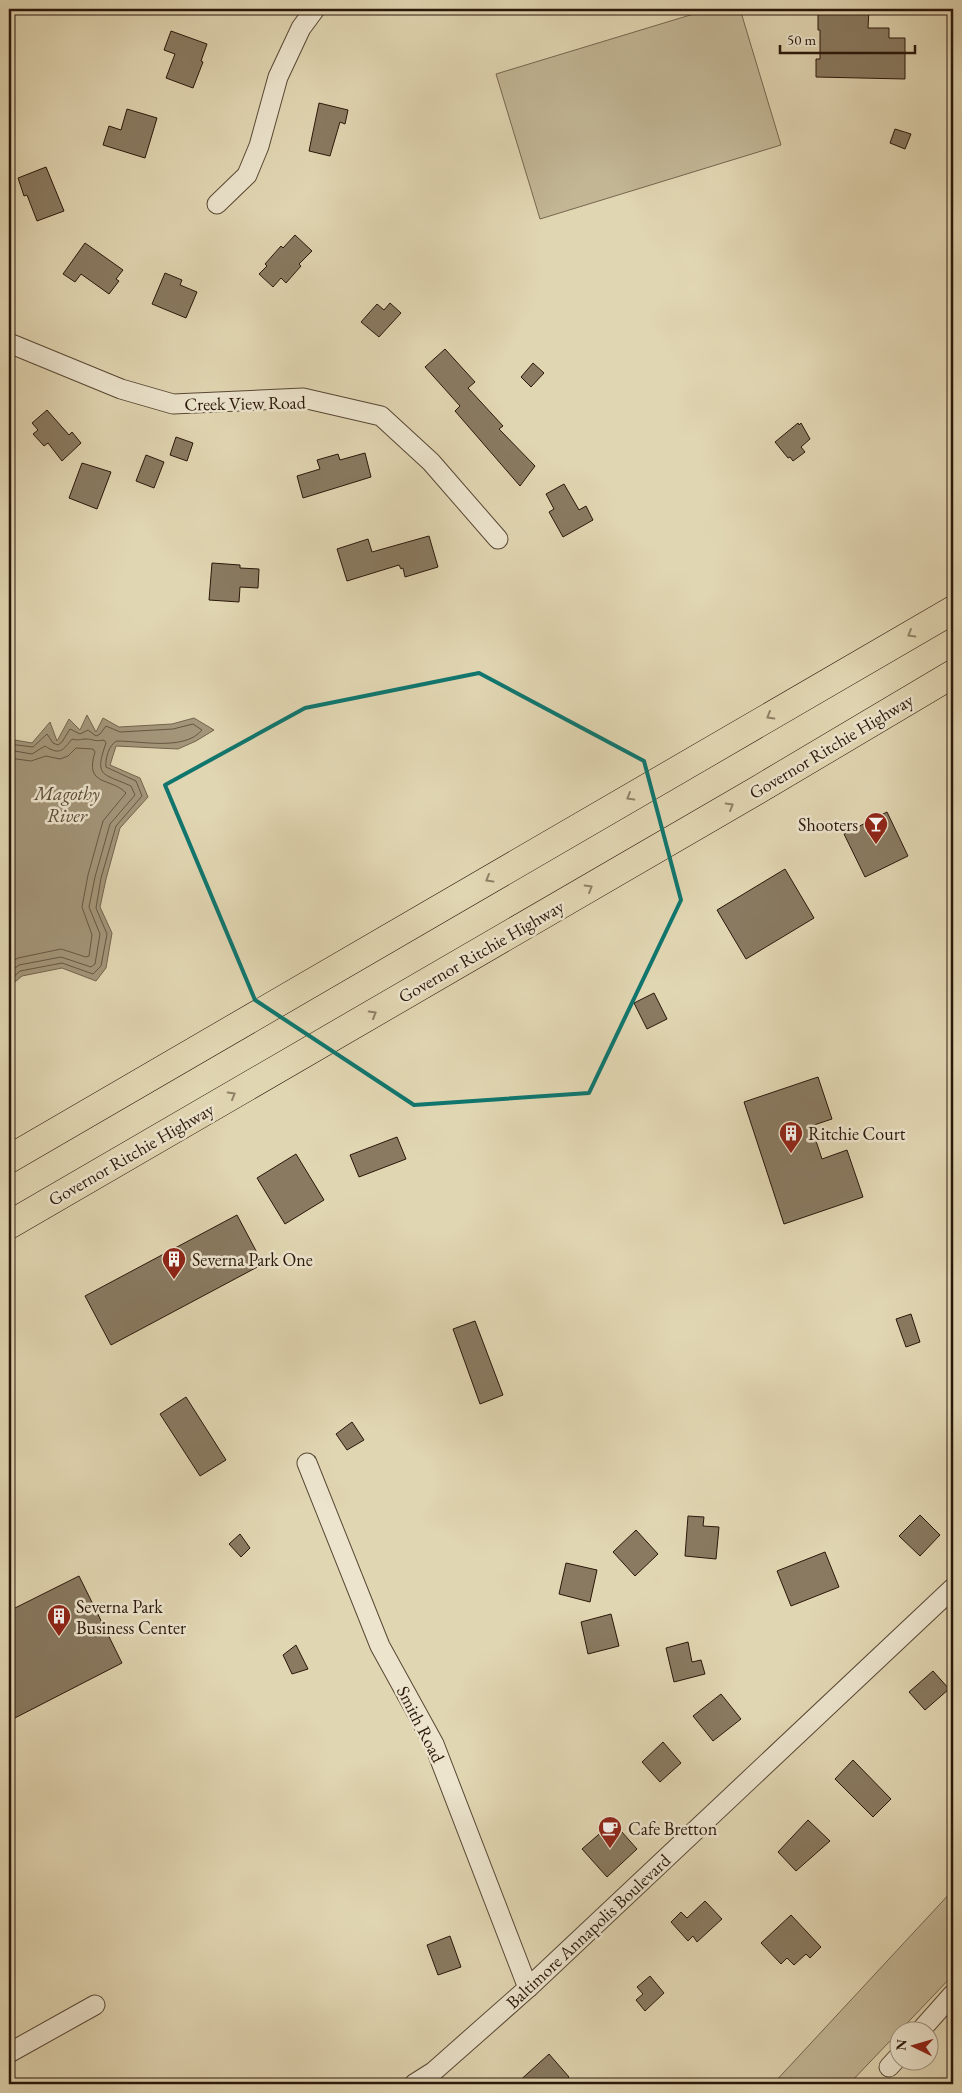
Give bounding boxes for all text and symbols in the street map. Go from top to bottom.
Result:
scale bar [780,22,914,54]
text: 50 m [787,30,816,49]
street label: Creek View Road [184,390,307,416]
one-way arrow [907,628,916,638]
street label: Governor Ritchie Highway [745,688,917,804]
one-way arrow [767,709,776,719]
water label: Magothy River [33,781,100,828]
one-way arrow [626,791,635,801]
one-way arrow [724,803,733,813]
bar icon: Shooters [863,811,889,845]
place label: Shooters [798,813,858,836]
one-way arrow [486,872,495,882]
one-way arrow [584,884,593,894]
street label: Governor Ritchie Highway [394,894,568,1008]
one-way arrow [367,1010,376,1020]
one-way arrow [227,1092,236,1102]
street label: Governor Ritchie Highway [44,1097,218,1211]
building icon: Ritchie Court [778,1120,804,1154]
place label: Ritchie Court [808,1122,906,1145]
building icon: Severna Park One [161,1246,187,1280]
place label: Severna Park One [192,1248,313,1271]
place label: Severna Park Business Center [76,1595,186,1639]
building icon: Severna Park Business Center [46,1603,72,1637]
street label: Smith Road [392,1682,450,1767]
cafe icon: Cafe Bretton [597,1815,623,1849]
place label: Cafe Bretton [628,1817,718,1840]
street label: Baltimore Annapolis Boulevard [501,1848,676,2013]
north arrow [890,2020,940,2070]
text: N [892,2038,911,2051]

